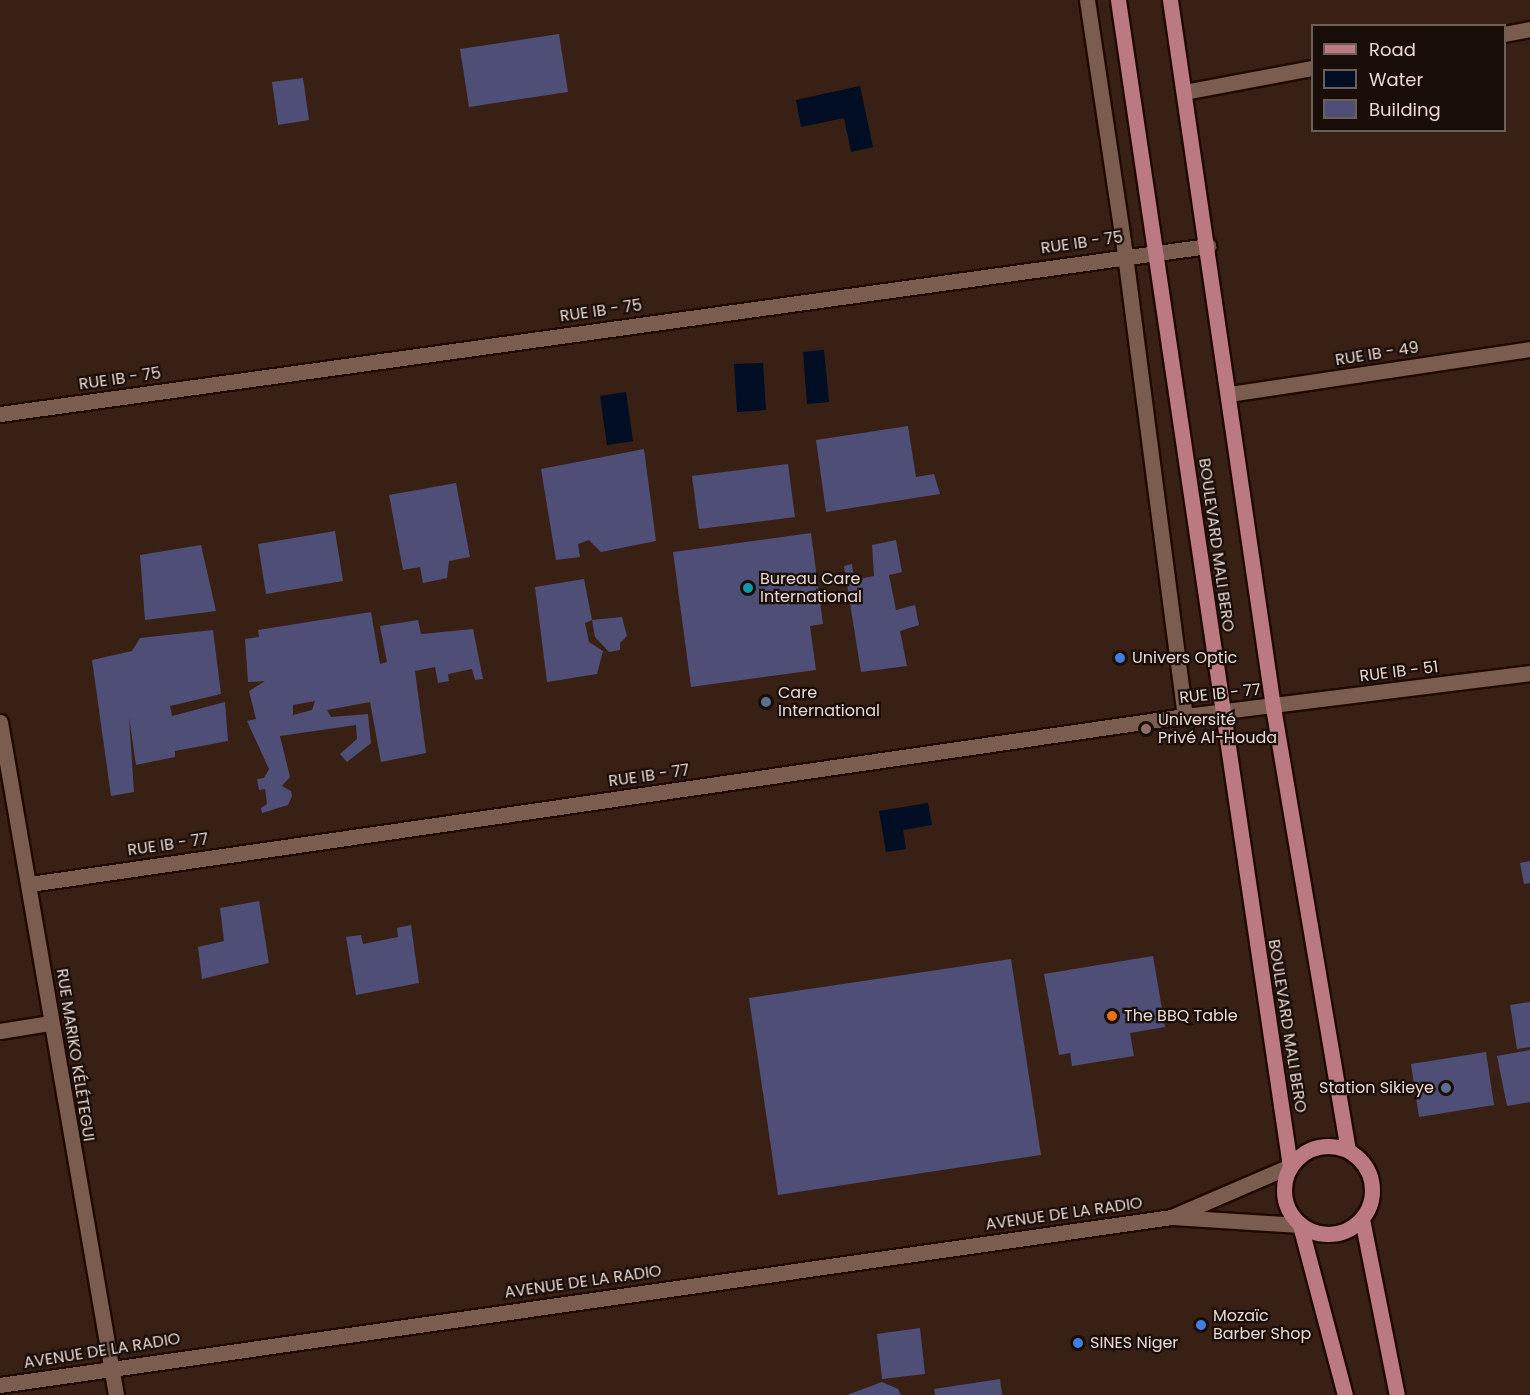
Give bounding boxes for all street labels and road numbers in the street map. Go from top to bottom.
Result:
street label: RUE IB - 75 [1040,228,1124,258]
street label: RUE IB - 75 [559,296,643,326]
street label: RUE IB - 49 [1334,338,1420,370]
street label: RUE IB - 75 [78,364,162,394]
street label: BOULEVARD MALI BERO [1194,457,1238,633]
street label: RUE IB - 51 [1358,658,1440,686]
street label: RUE IB - 77 [1178,680,1262,708]
street label: RUE IB - 77 [607,761,691,791]
street label: RUE IB - 77 [126,830,210,860]
street label: BOULEVARD MALI BERO [1264,938,1310,1114]
street label: RUE MARIKO KÉLÉTEGUI [52,967,98,1143]
street label: AVENUE DE LA RADIO [984,1193,1144,1235]
street label: AVENUE DE LA RADIO [503,1261,663,1303]
street label: AVENUE DE LA RADIO [22,1329,182,1373]

